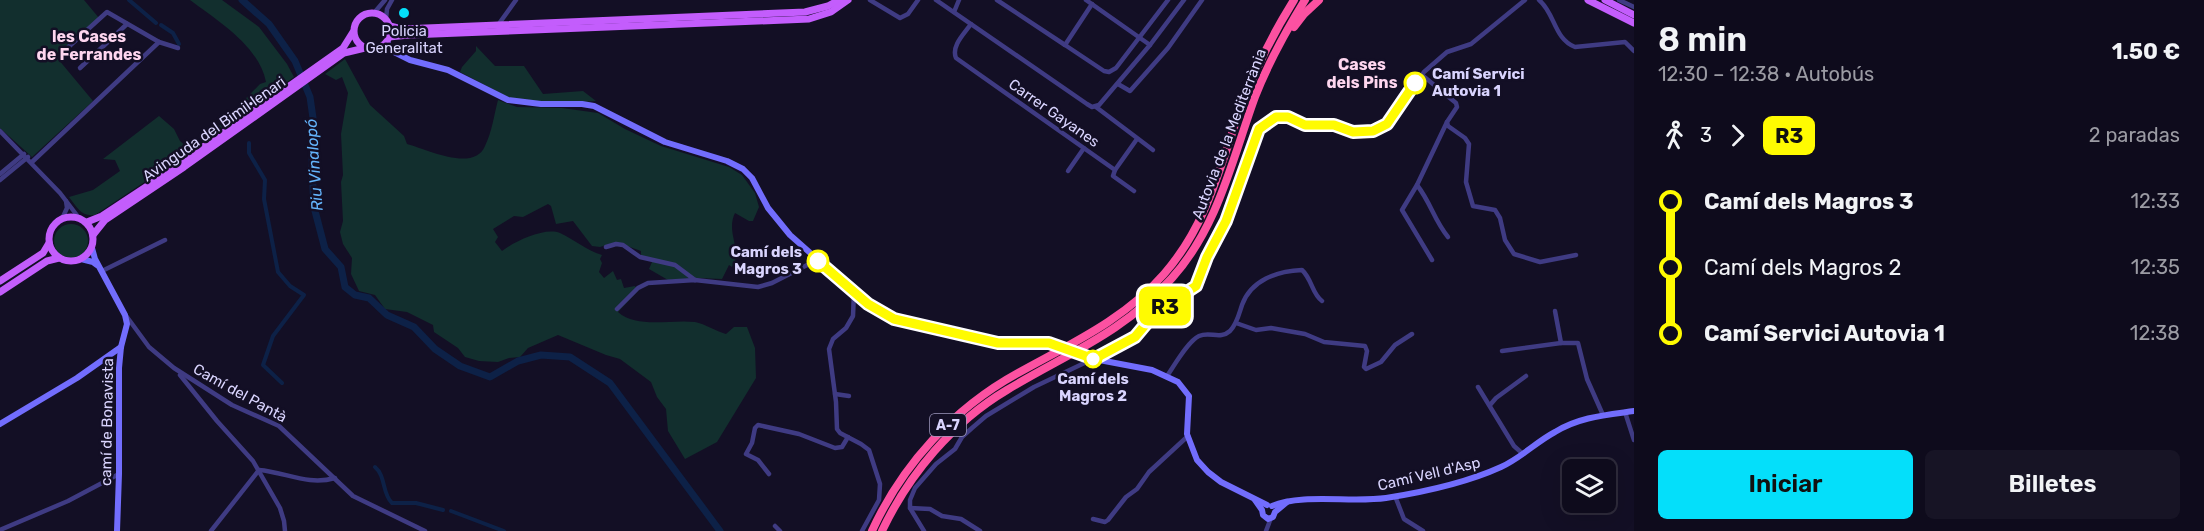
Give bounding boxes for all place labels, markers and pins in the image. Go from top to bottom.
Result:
marker: Policia Generalitat [397,6,411,20]
place label: Policia Generalitat [365,22,443,57]
place label: Camí Servici Autovia 1 [1432,65,1525,100]
marker: Camí Servici Autovia 1 [1404,72,1426,94]
place label: Camí dels Magros 3 [730,243,802,278]
marker: Camí dels Magros 3 [807,250,829,272]
marker: Camí dels Magros 2 [1084,350,1102,368]
place label: Camí dels Magros 2 [1057,370,1129,405]

